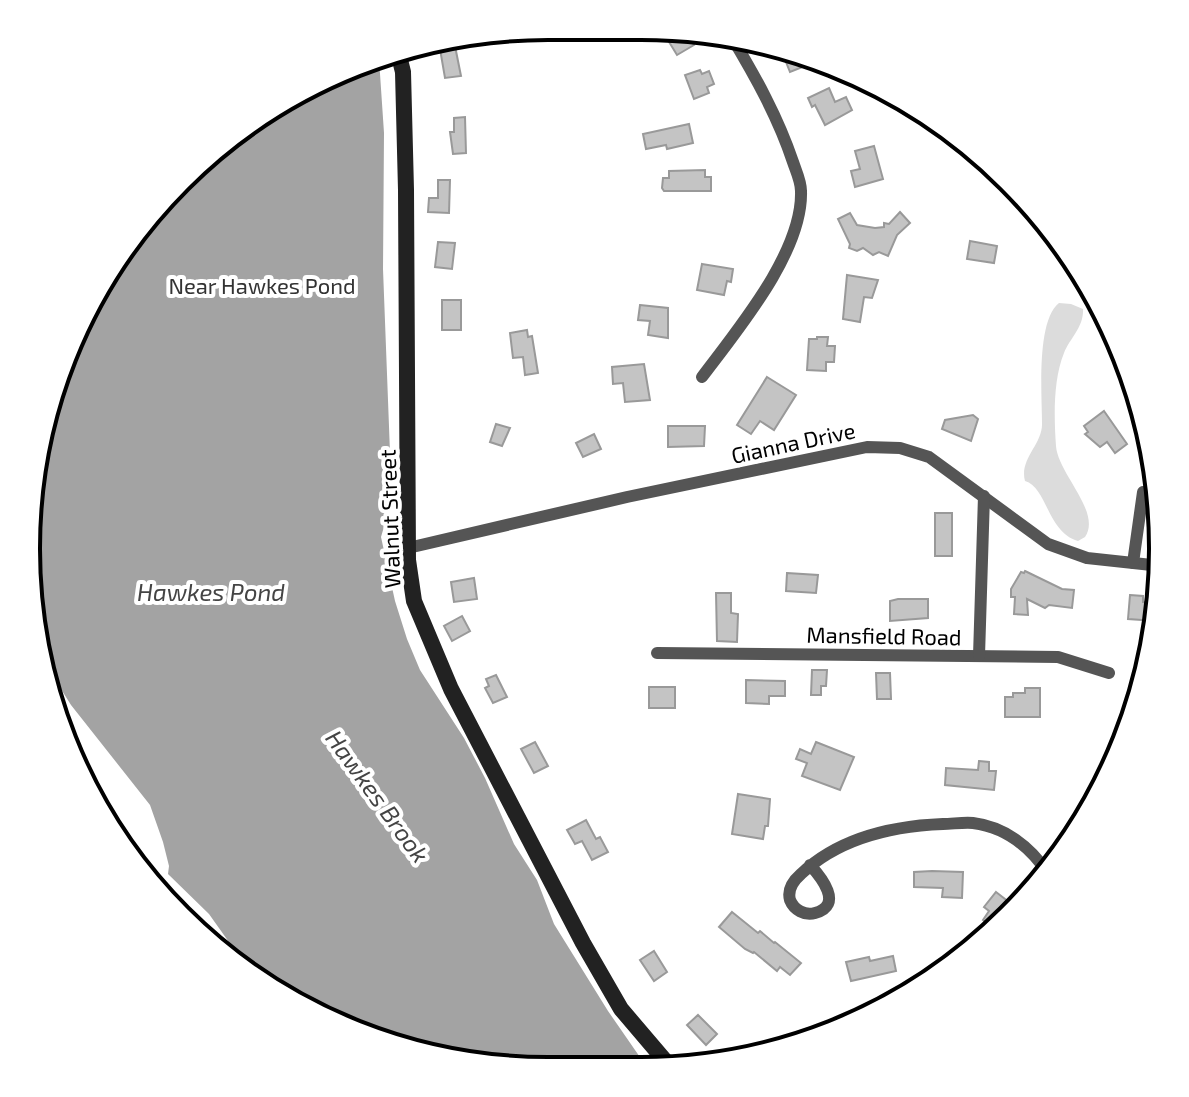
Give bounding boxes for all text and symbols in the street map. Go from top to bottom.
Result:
park label: Near Hawkes Pond [168,272,356,298]
street label: Gianna Drive [729,416,857,468]
street label: Walnut Street [374,449,404,589]
water label: Hawkes Pond [137,577,285,606]
street label: Mansfield Road [806,621,962,649]
water label: Hawkes Brook [320,724,436,868]

